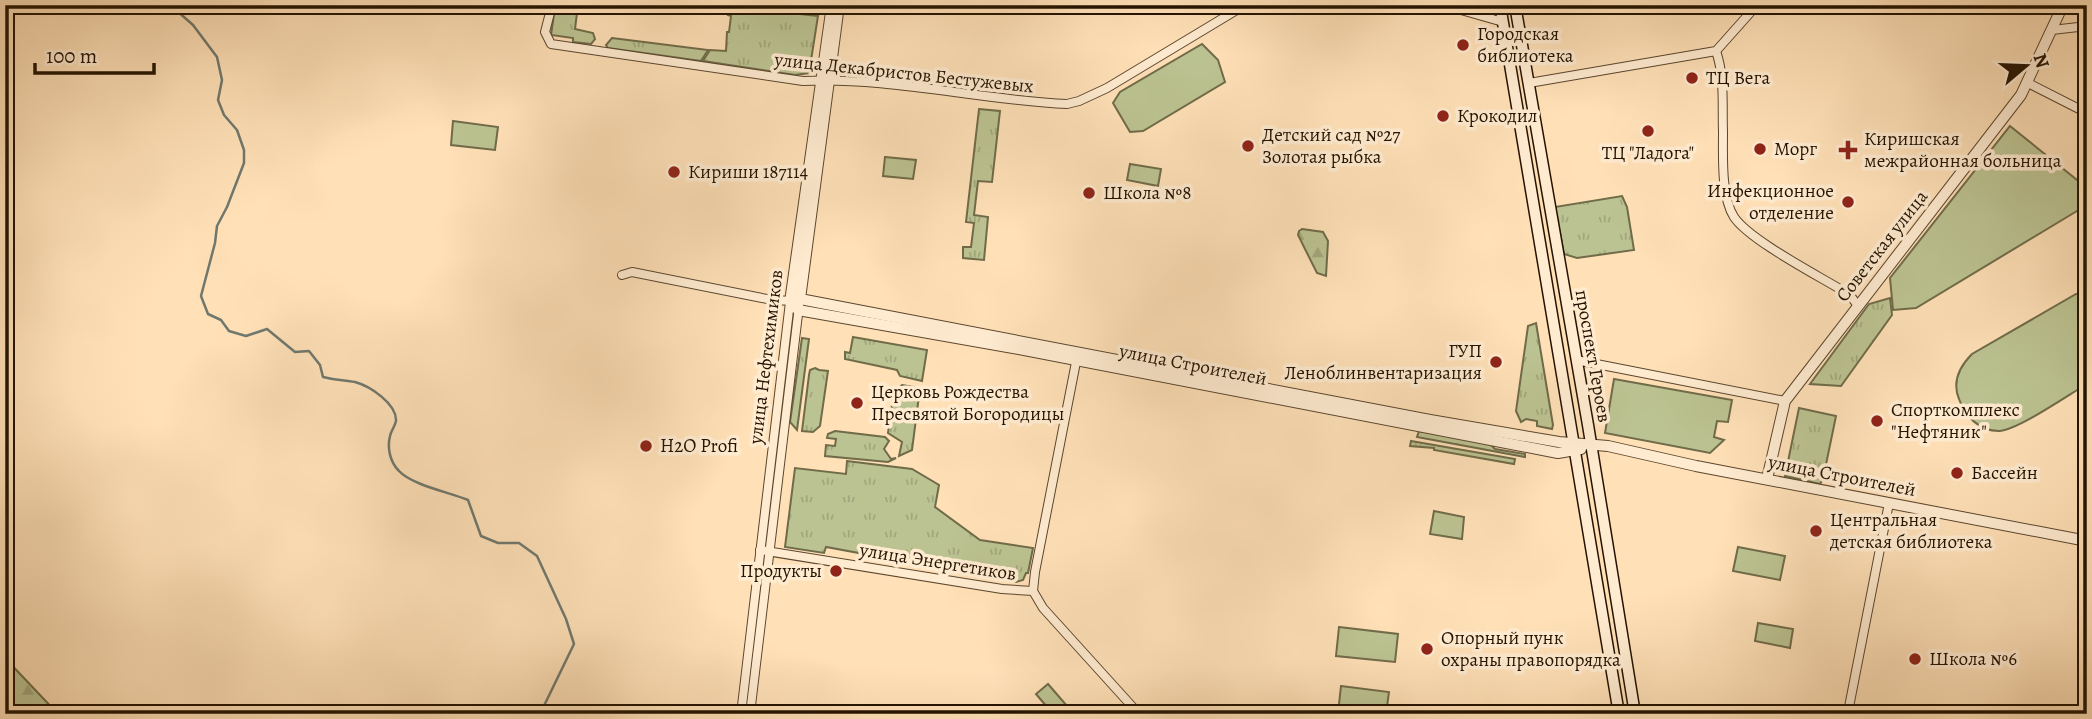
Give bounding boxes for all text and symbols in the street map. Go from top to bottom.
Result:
place label: Городская библиотека [1477,21,1574,69]
scale bar [35,32,154,76]
north arrow [1990,32,2060,102]
marker: Городская библиотека [1455,37,1471,53]
text: 100 m [46,42,97,70]
street label: улица Декабристов Бестужевых [772,46,1035,100]
text: N [2027,50,2056,72]
place label: ТЦ Вега [1706,65,1770,91]
marker: ТЦ Вега [1684,70,1700,86]
place label: Крокодил [1457,103,1537,129]
marker: Крокодил [1435,108,1451,124]
place label: Детский сад №27 Золотая рыбка [1262,122,1400,170]
marker: ТЦ "Ладога" [1640,123,1656,139]
place label: Киришская межрайонная больница [1864,126,2062,174]
place label: Морг [1774,136,1817,162]
marker: Детский сад №27 Золотая рыбка [1240,138,1256,154]
place label: ТЦ "Ладога" [1602,140,1694,166]
marker: Киришская межрайонная больница [1838,140,1858,160]
marker: Морг [1752,141,1768,157]
place label: Кириши 187114 [688,159,809,185]
marker: Кириши 187114 [666,164,682,180]
place label: Инфекционное отделение [1707,178,1834,226]
place label: Школа №8 [1103,180,1191,206]
marker: Школа №8 [1081,185,1097,201]
street label: Советская улица [1830,185,1934,307]
marker: Инфекционное отделение [1840,194,1856,210]
street label: улица Нефтехимиков [742,268,790,447]
street label: проспект Героев [1569,288,1617,424]
street label: улица Строителей [1116,338,1269,392]
place label: ГУП Леноблинвентаризация [1284,338,1482,386]
marker: ГУП Леноблинвентаризация [1488,354,1504,370]
place label: Церковь Рождества Пресвятой Богородицы [871,379,1064,427]
marker: Церковь Рождества Пресвятой Богородицы [849,395,865,411]
place label: Спорткомплекс "Нефтяник" [1891,397,2020,445]
marker: Спорткомплекс "Нефтяник" [1869,413,1885,429]
place label: H2O Profi [660,433,738,459]
marker: H2O Profi [638,438,654,454]
street label: улица Строителей [1765,449,1918,503]
place label: Бассейн [1971,460,2038,486]
marker: Бассейн [1949,465,1965,481]
place label: Центральная детская библиотека [1829,507,1993,555]
marker: Центральная детская библиотека [1808,523,1824,539]
street label: улица Энергетиков [857,537,1018,587]
place label: Продукты [740,558,822,584]
marker: Продукты [828,563,844,579]
place label: Опорный пунк охраны правопорядка [1441,625,1621,673]
marker: Опорный пунк охраны правопорядка [1419,641,1435,657]
place label: Школа №6 [1929,646,2017,672]
marker: Школа №6 [1907,651,1923,667]

